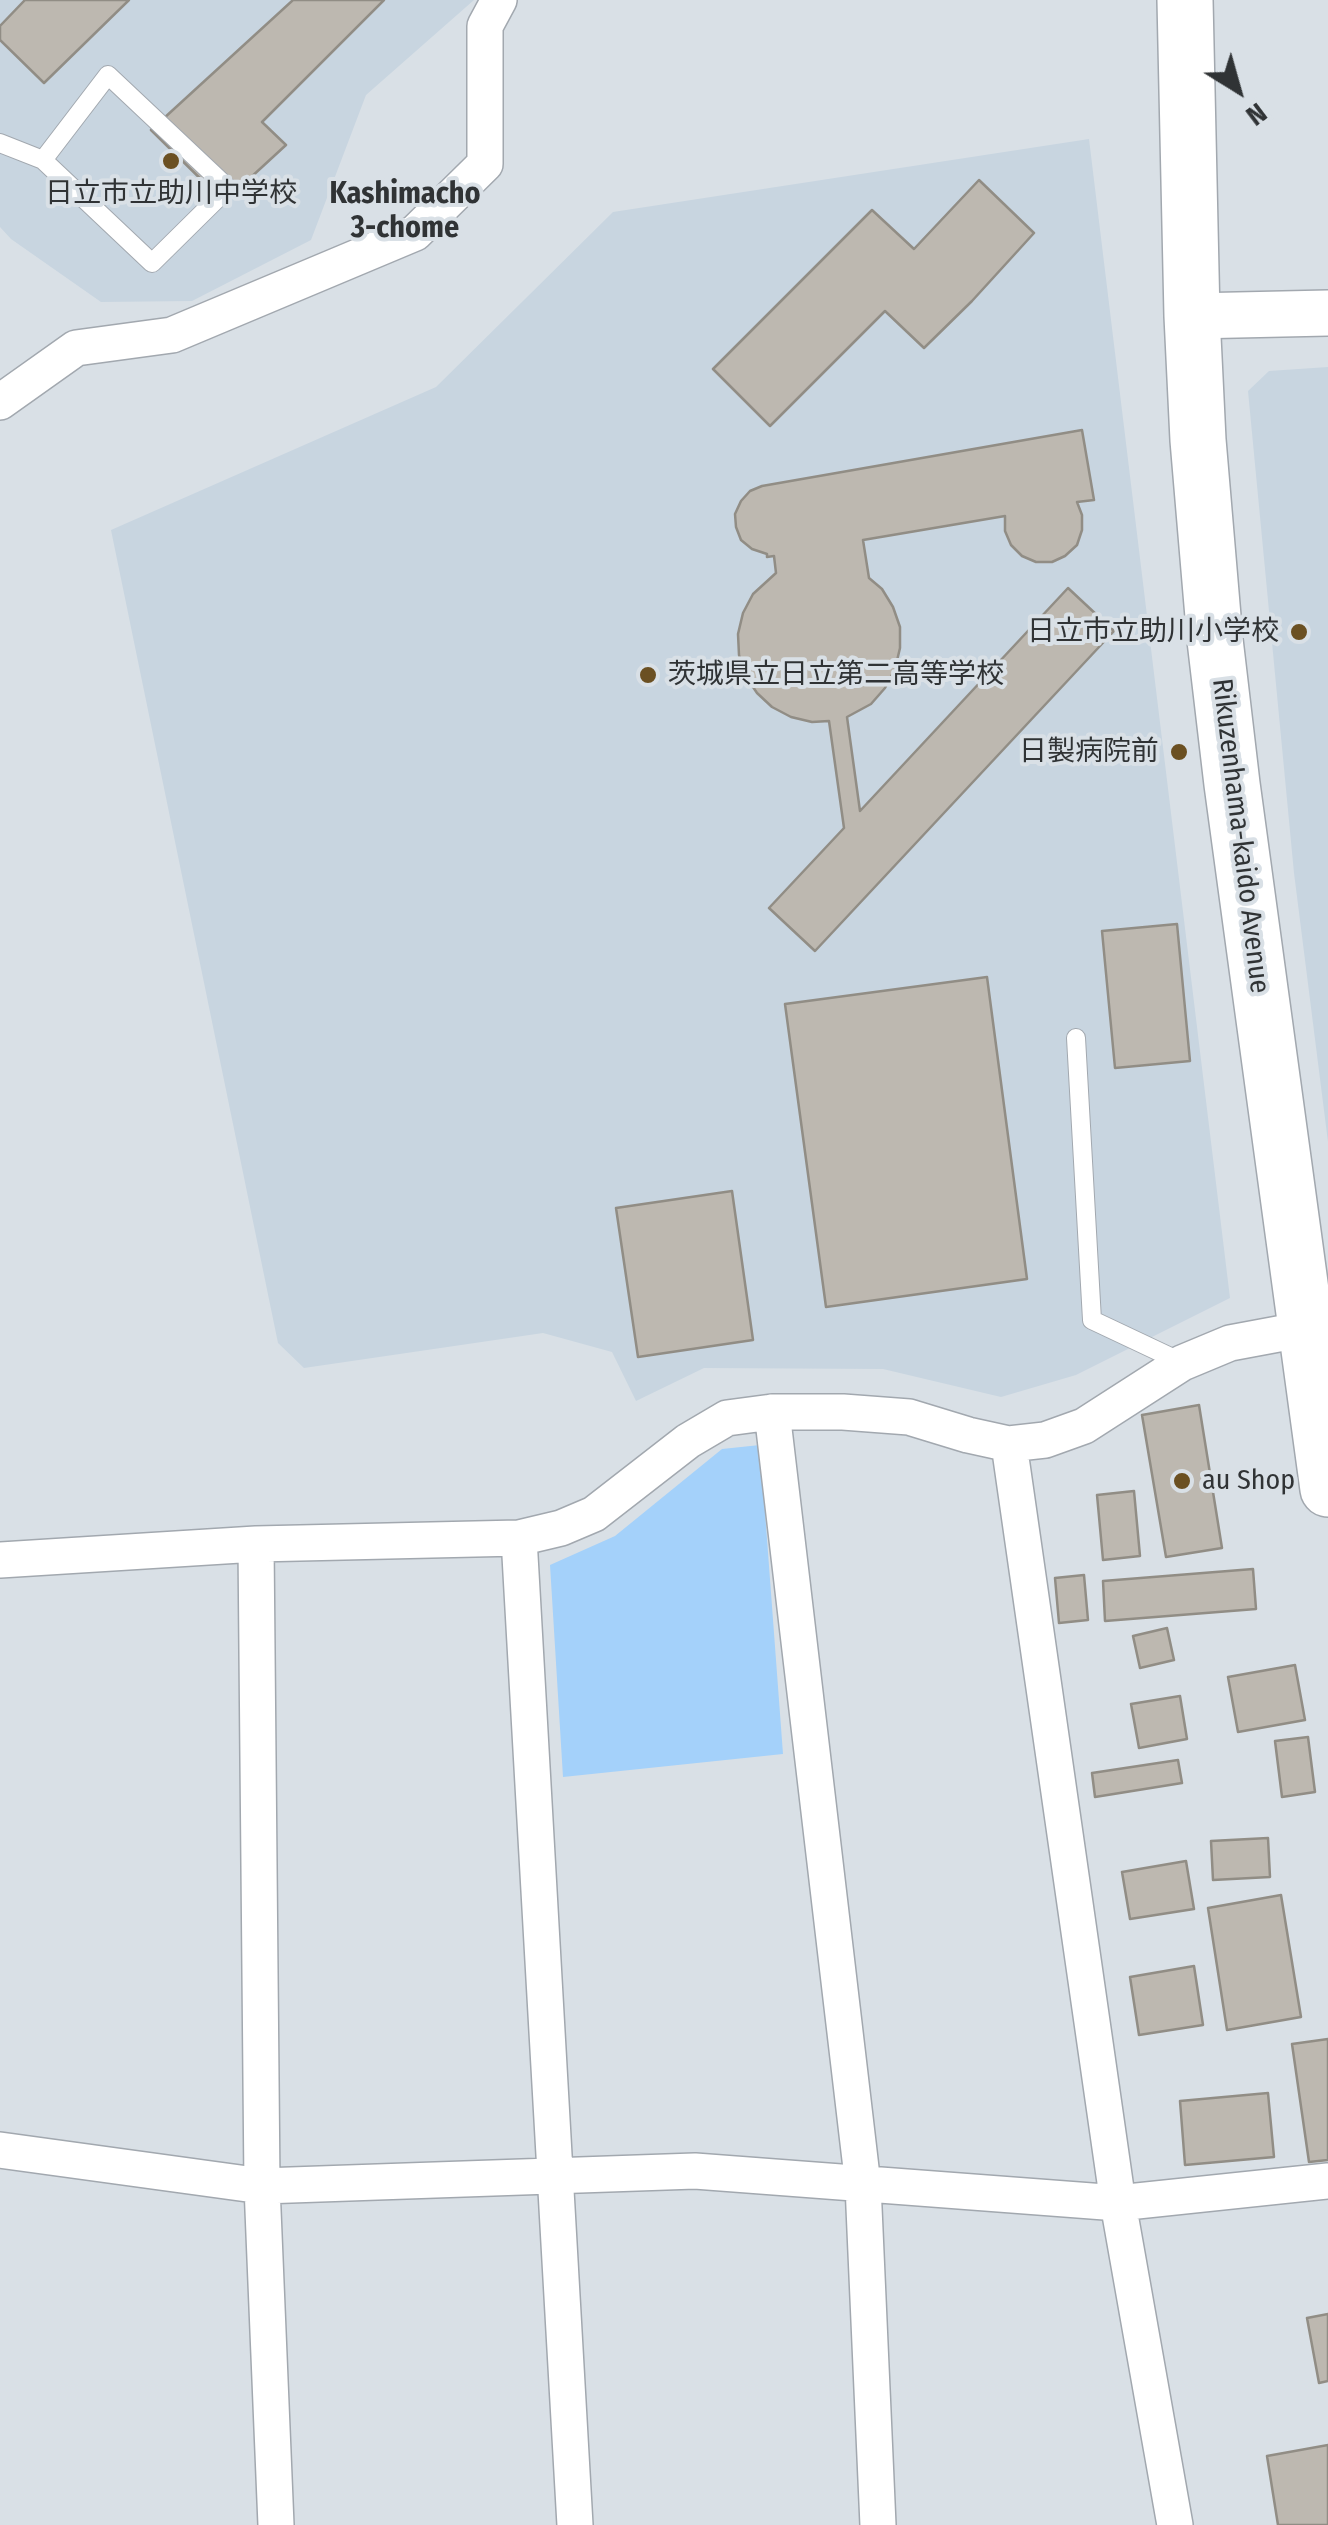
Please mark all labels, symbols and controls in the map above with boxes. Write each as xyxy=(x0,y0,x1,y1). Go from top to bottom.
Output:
north arrow xyxy=(1188,40,1288,140)
text: N xyxy=(1240,96,1273,133)
marker: 日立市立助川中学校 xyxy=(160,150,182,172)
place label: 日立市立助川中学校 xyxy=(45,177,297,211)
district label: Kashimacho 3-chome xyxy=(329,177,481,248)
place label: 日立市立助川小学校 xyxy=(1027,615,1279,649)
marker: 日立市立助川小学校 xyxy=(1288,621,1310,643)
place label: 茨城県立日立第二高等学校 xyxy=(668,658,1004,692)
marker: 茨城県立日立第二高等学校 xyxy=(637,664,659,686)
street label: Rikuzenhama-kaido Avenue xyxy=(1204,677,1276,995)
place label: 日製病院前 xyxy=(1019,735,1159,769)
marker: 日製病院前 xyxy=(1168,741,1190,763)
place label: au Shop xyxy=(1202,1464,1295,1498)
marker: au Shop xyxy=(1171,1470,1193,1492)

